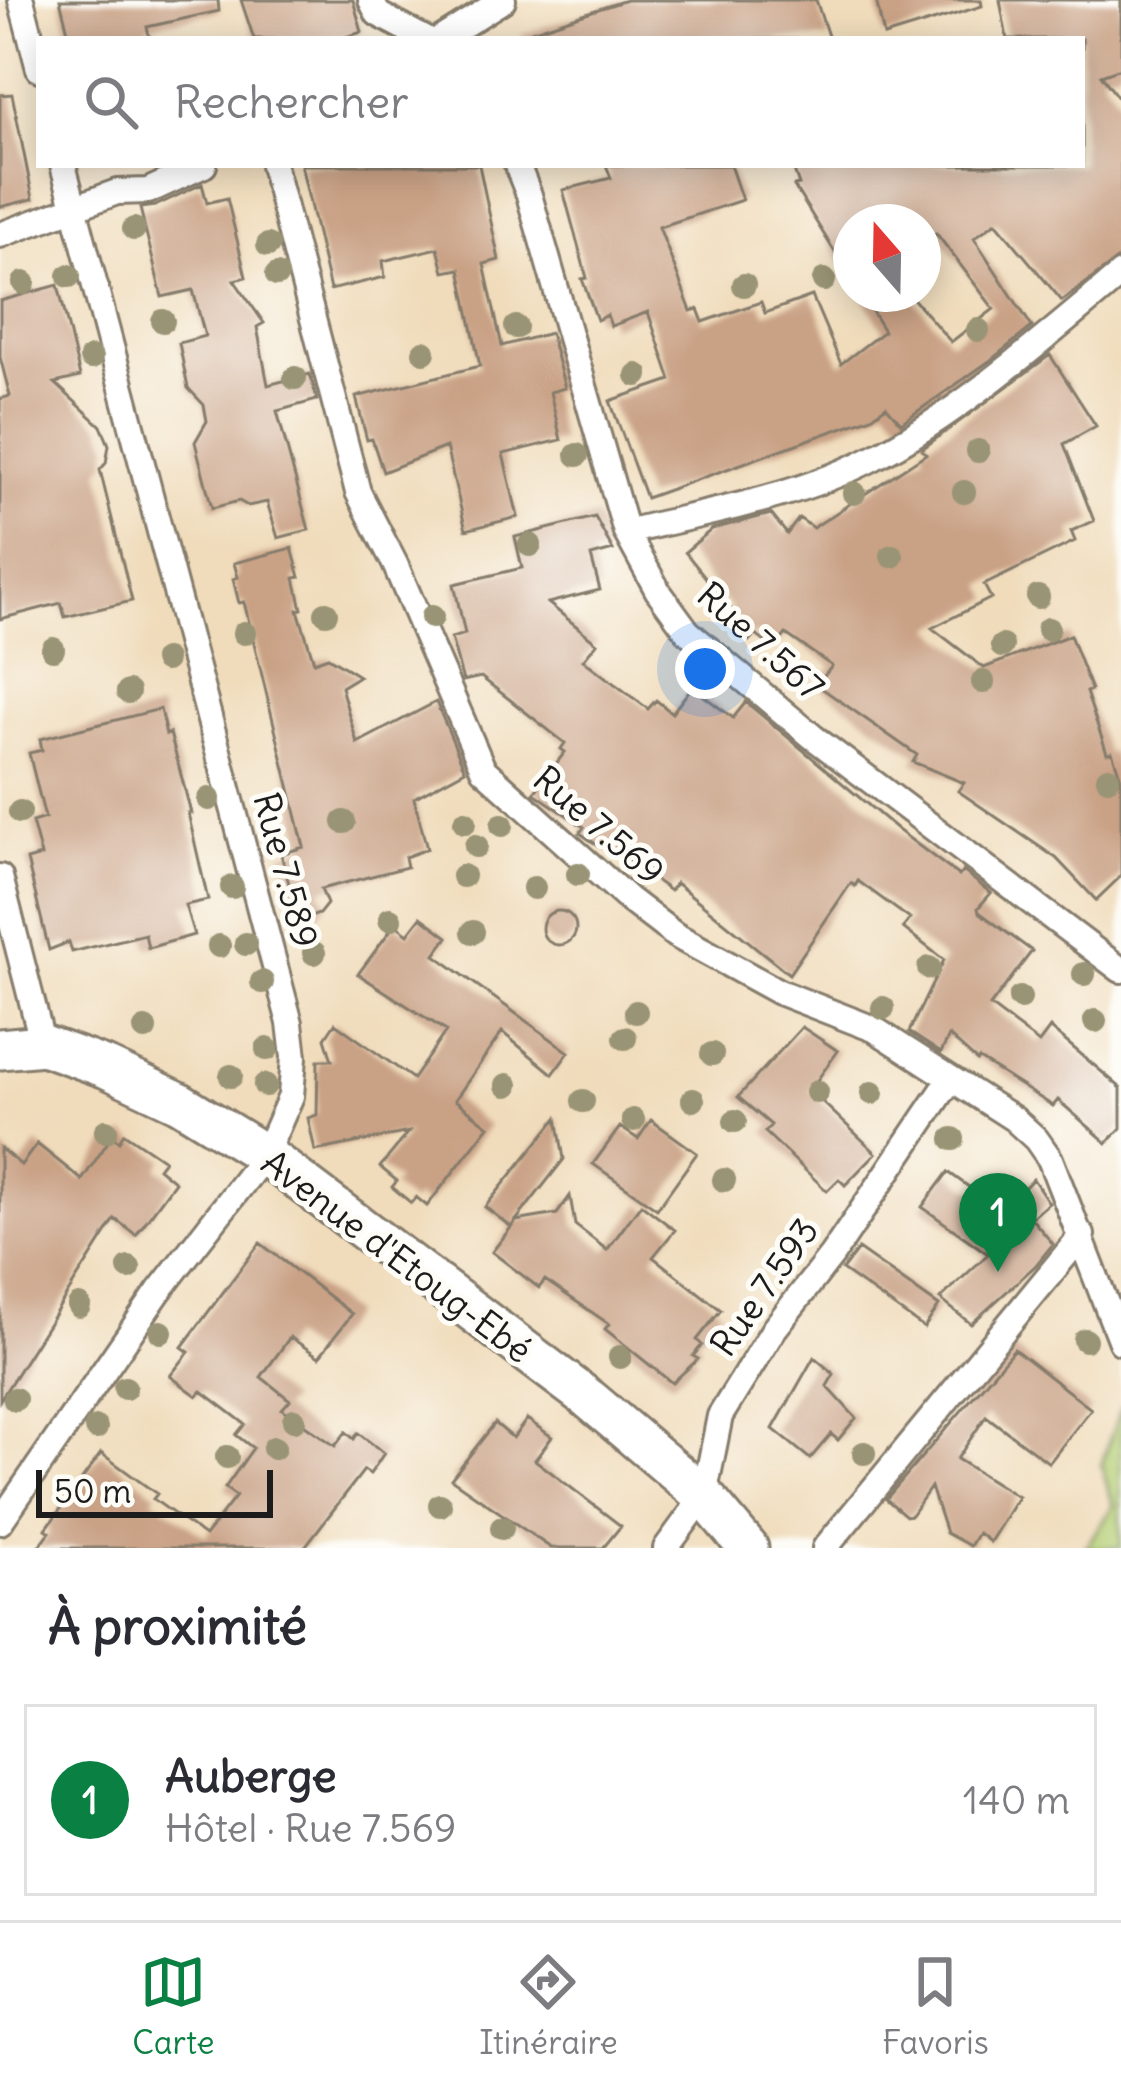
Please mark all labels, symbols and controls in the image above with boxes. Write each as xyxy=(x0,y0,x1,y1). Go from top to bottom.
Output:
search box xyxy=(36,36,1085,168)
icon: search xyxy=(78,69,144,135)
text: Rechercher xyxy=(174,74,409,130)
north arrow xyxy=(833,204,941,312)
street label: Rue 7.567 xyxy=(688,573,834,710)
your location xyxy=(675,639,735,699)
street label: Rue 7.569 xyxy=(524,756,673,894)
street label: Rue 7.589 xyxy=(243,788,328,953)
street label: Avenue d'Etoug-Ebé xyxy=(253,1140,541,1373)
pin: 1 xyxy=(959,1173,1037,1272)
street label: Rue 7.593 xyxy=(701,1209,828,1365)
scale bar xyxy=(36,1464,273,1517)
text: 50 m xyxy=(54,1470,131,1512)
text: À proximité xyxy=(48,1594,307,1658)
text: Auberge xyxy=(165,1748,337,1804)
text: 1 xyxy=(82,1776,98,1825)
text: 140 m xyxy=(963,1776,1070,1825)
text: Hôtel · Rue 7.569 xyxy=(165,1804,456,1853)
tab: Carte xyxy=(132,1949,215,2063)
tab: Itinéraire xyxy=(479,1949,618,2063)
tab: Favoris xyxy=(882,1949,989,2063)

